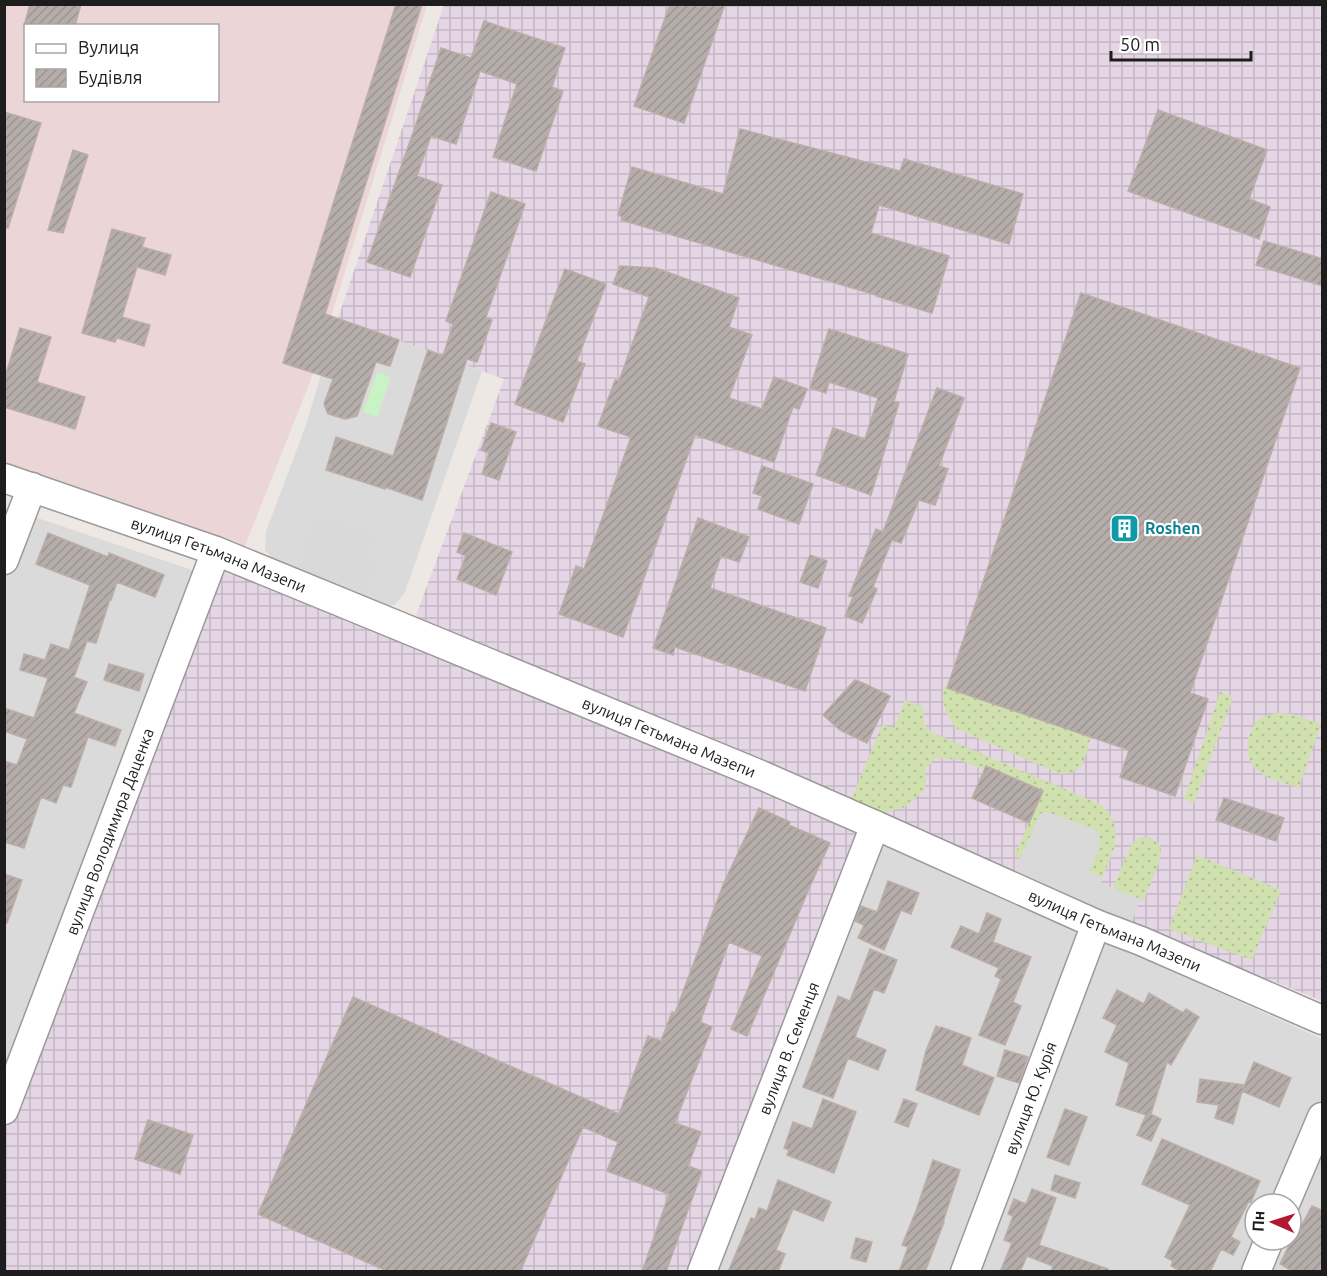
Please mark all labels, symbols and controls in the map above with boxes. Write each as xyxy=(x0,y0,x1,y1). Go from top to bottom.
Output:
legend xyxy=(24,24,219,102)
scale bar xyxy=(1111,24,1250,62)
text: 50 m xyxy=(1120,34,1160,54)
text: Вулиця xyxy=(78,37,139,57)
text: Будівля xyxy=(78,67,143,87)
building icon: Roshen xyxy=(1108,512,1140,544)
street label: вулиця Гетьмана Мазепи xyxy=(129,513,309,596)
place label: Roshen xyxy=(1145,519,1200,537)
street label: вулиця Гетьмана Мазепи xyxy=(580,693,758,781)
street label: вулиця Володимира Даценка xyxy=(62,725,157,937)
street label: вулиця Гетьмана Мазепи xyxy=(1026,886,1204,975)
street label: вулиця В. Семенця xyxy=(755,979,822,1117)
street label: вулиця Ю. Курія xyxy=(1001,1039,1060,1157)
north arrow xyxy=(1243,1192,1303,1252)
text: Пн xyxy=(1248,1210,1268,1232)

